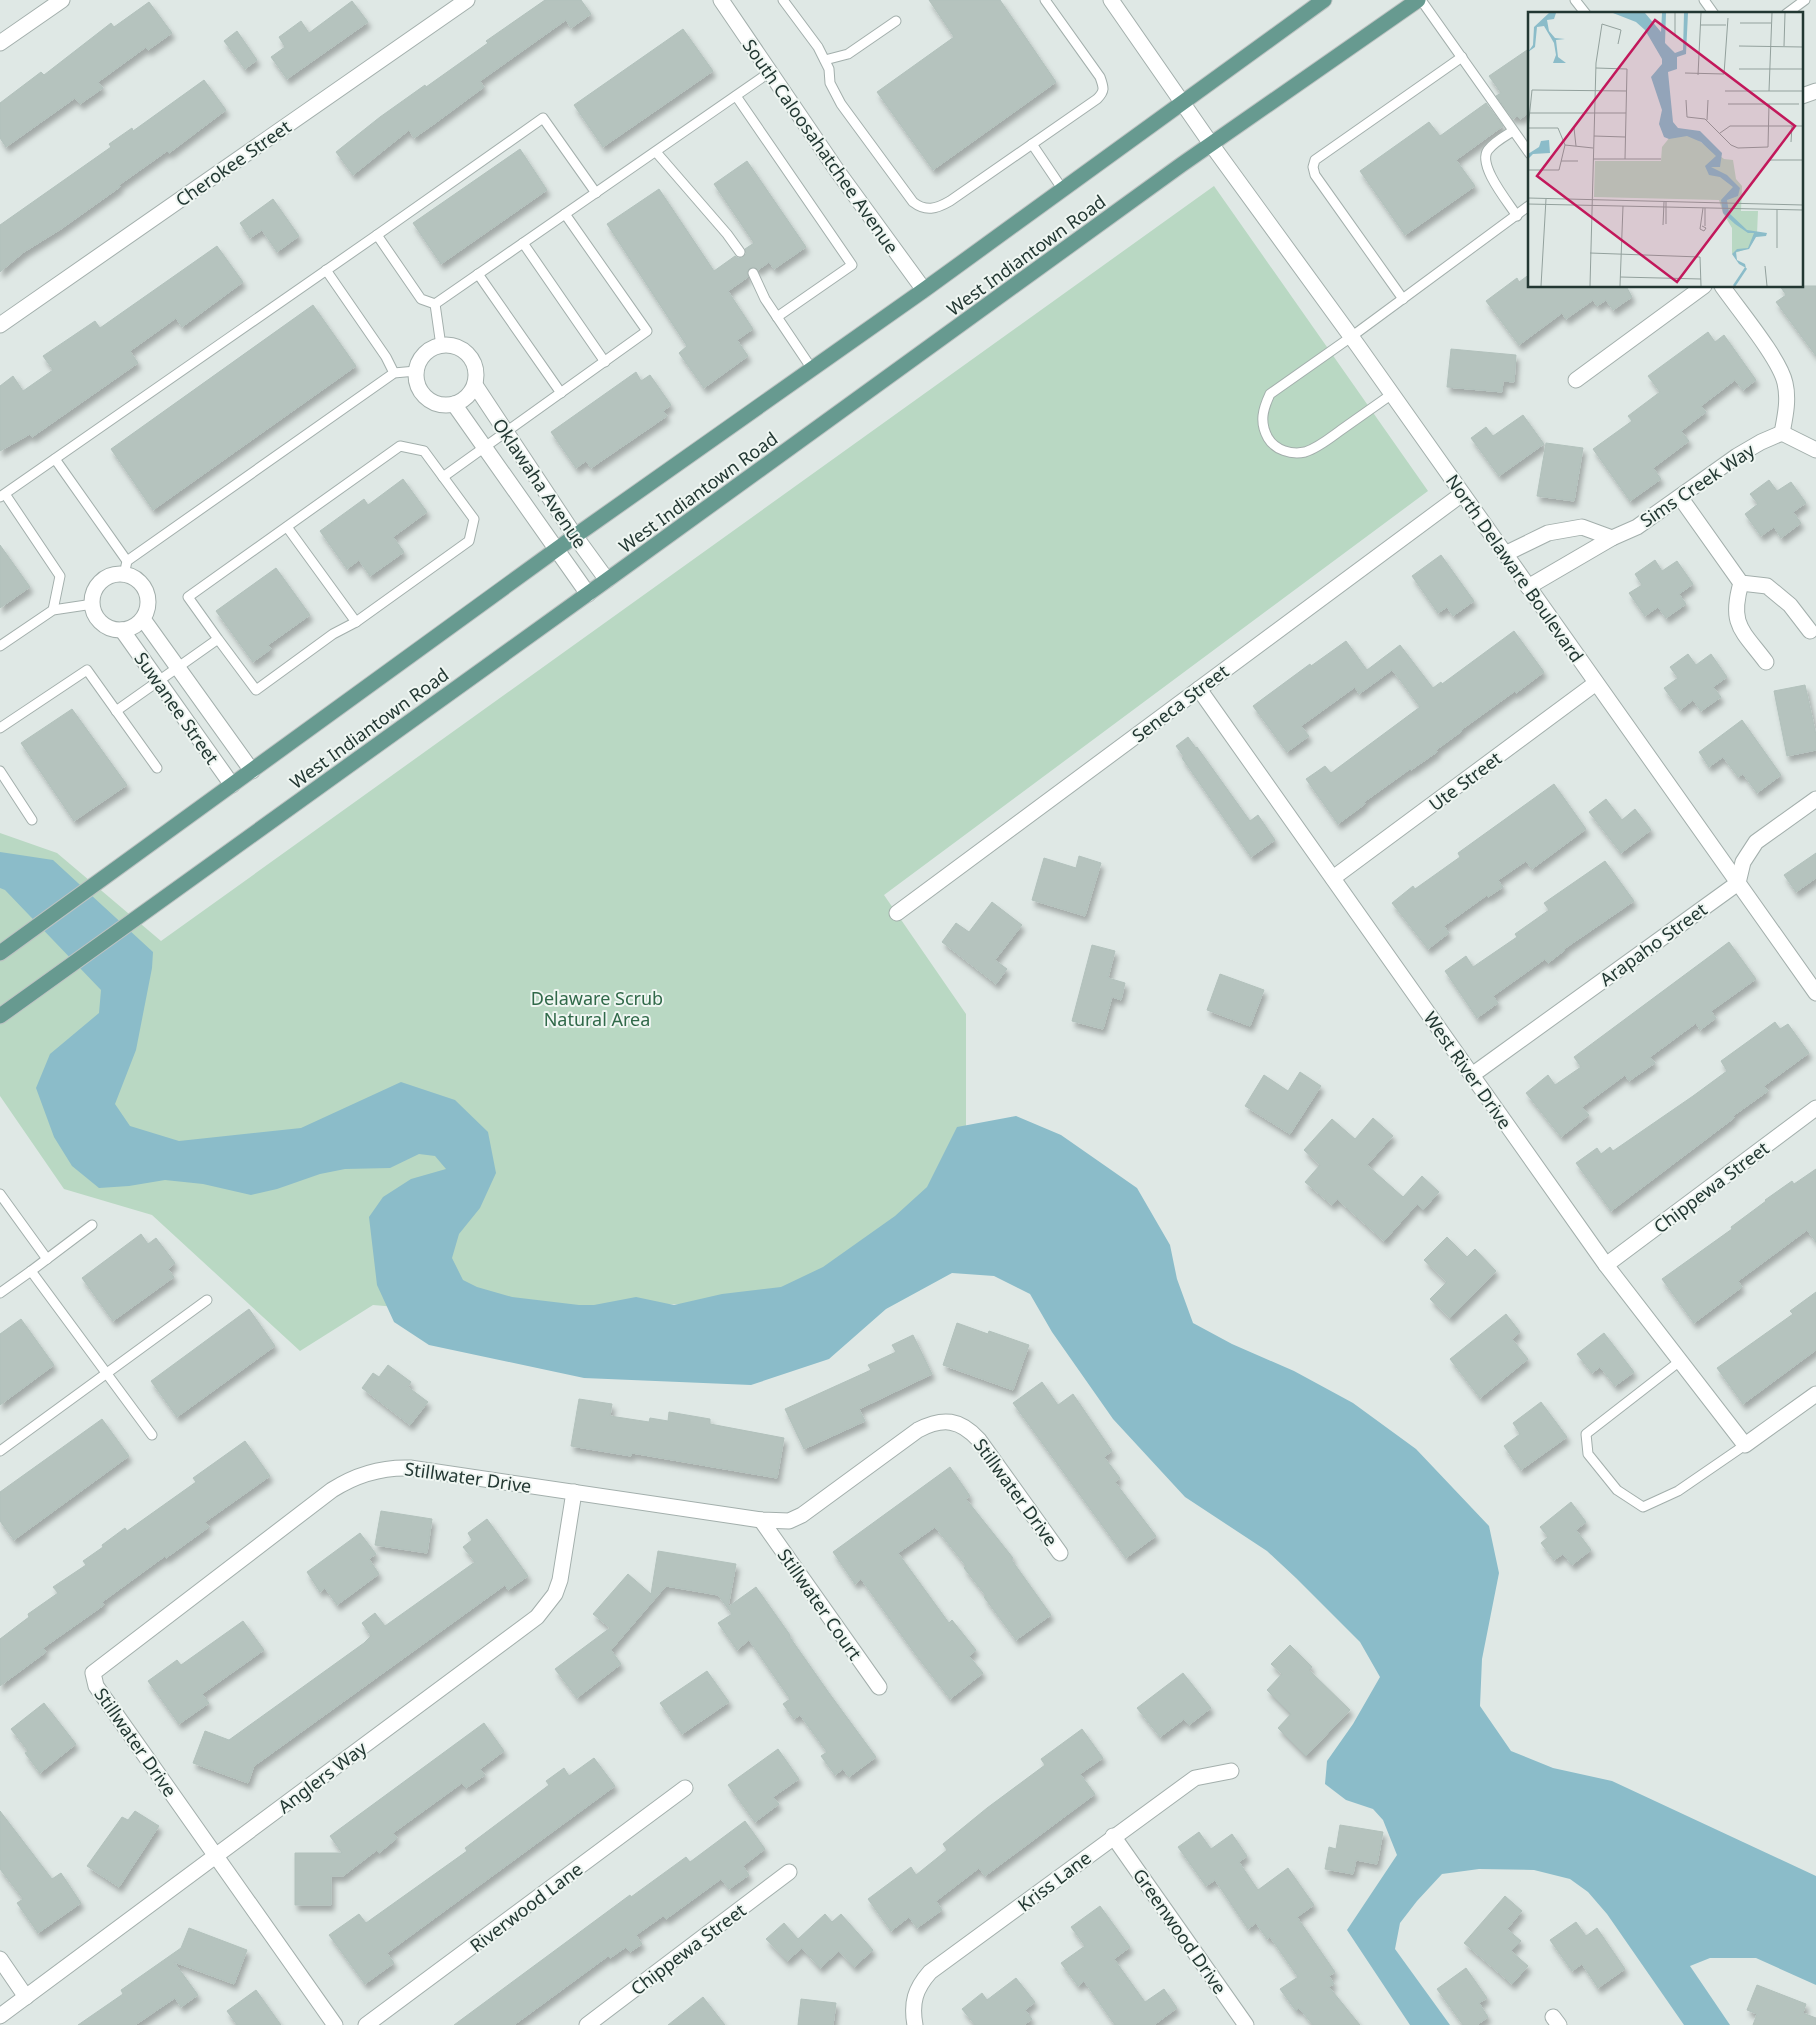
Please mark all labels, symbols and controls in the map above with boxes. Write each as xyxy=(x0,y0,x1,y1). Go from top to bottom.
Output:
inset map xyxy=(1528,12,1804,288)
street label: South Caloosahatchee Avenue xyxy=(738,34,904,258)
street label: Cherokee Street xyxy=(171,114,296,212)
street label: West Indiantown Road xyxy=(942,189,1110,321)
street label: Oklawaha Avenue xyxy=(488,413,592,553)
street label: West Indiantown Road xyxy=(614,426,782,558)
street label: Sims Creek Way xyxy=(1635,437,1760,532)
street label: North Delaware Boulevard xyxy=(1441,469,1589,667)
street label: Suwanee Street xyxy=(129,647,225,769)
street label: Seneca Street xyxy=(1127,659,1234,747)
street label: West Indiantown Road xyxy=(285,662,453,794)
street label: Ute Street xyxy=(1424,746,1506,816)
street label: Arapaho Street xyxy=(1595,897,1712,991)
park label: Delaware Scrub Natural Area xyxy=(531,986,663,1031)
street label: West River Drive xyxy=(1419,1007,1517,1133)
street label: Chippewa Street xyxy=(1649,1136,1774,1238)
street label: Stillwater Drive xyxy=(969,1433,1063,1551)
street label: Stillwater Drive xyxy=(403,1456,533,1498)
street label: Stillwater Court xyxy=(773,1544,868,1665)
street label: Stillwater Drive xyxy=(90,1683,182,1801)
street label: Anglers Way xyxy=(273,1735,372,1818)
street label: Kriss Lane xyxy=(1012,1846,1096,1916)
street label: Riverwood Lane xyxy=(465,1857,587,1957)
street label: Greenwood Drive xyxy=(1128,1864,1232,1998)
street label: Chippewa Street xyxy=(626,1898,751,2000)

